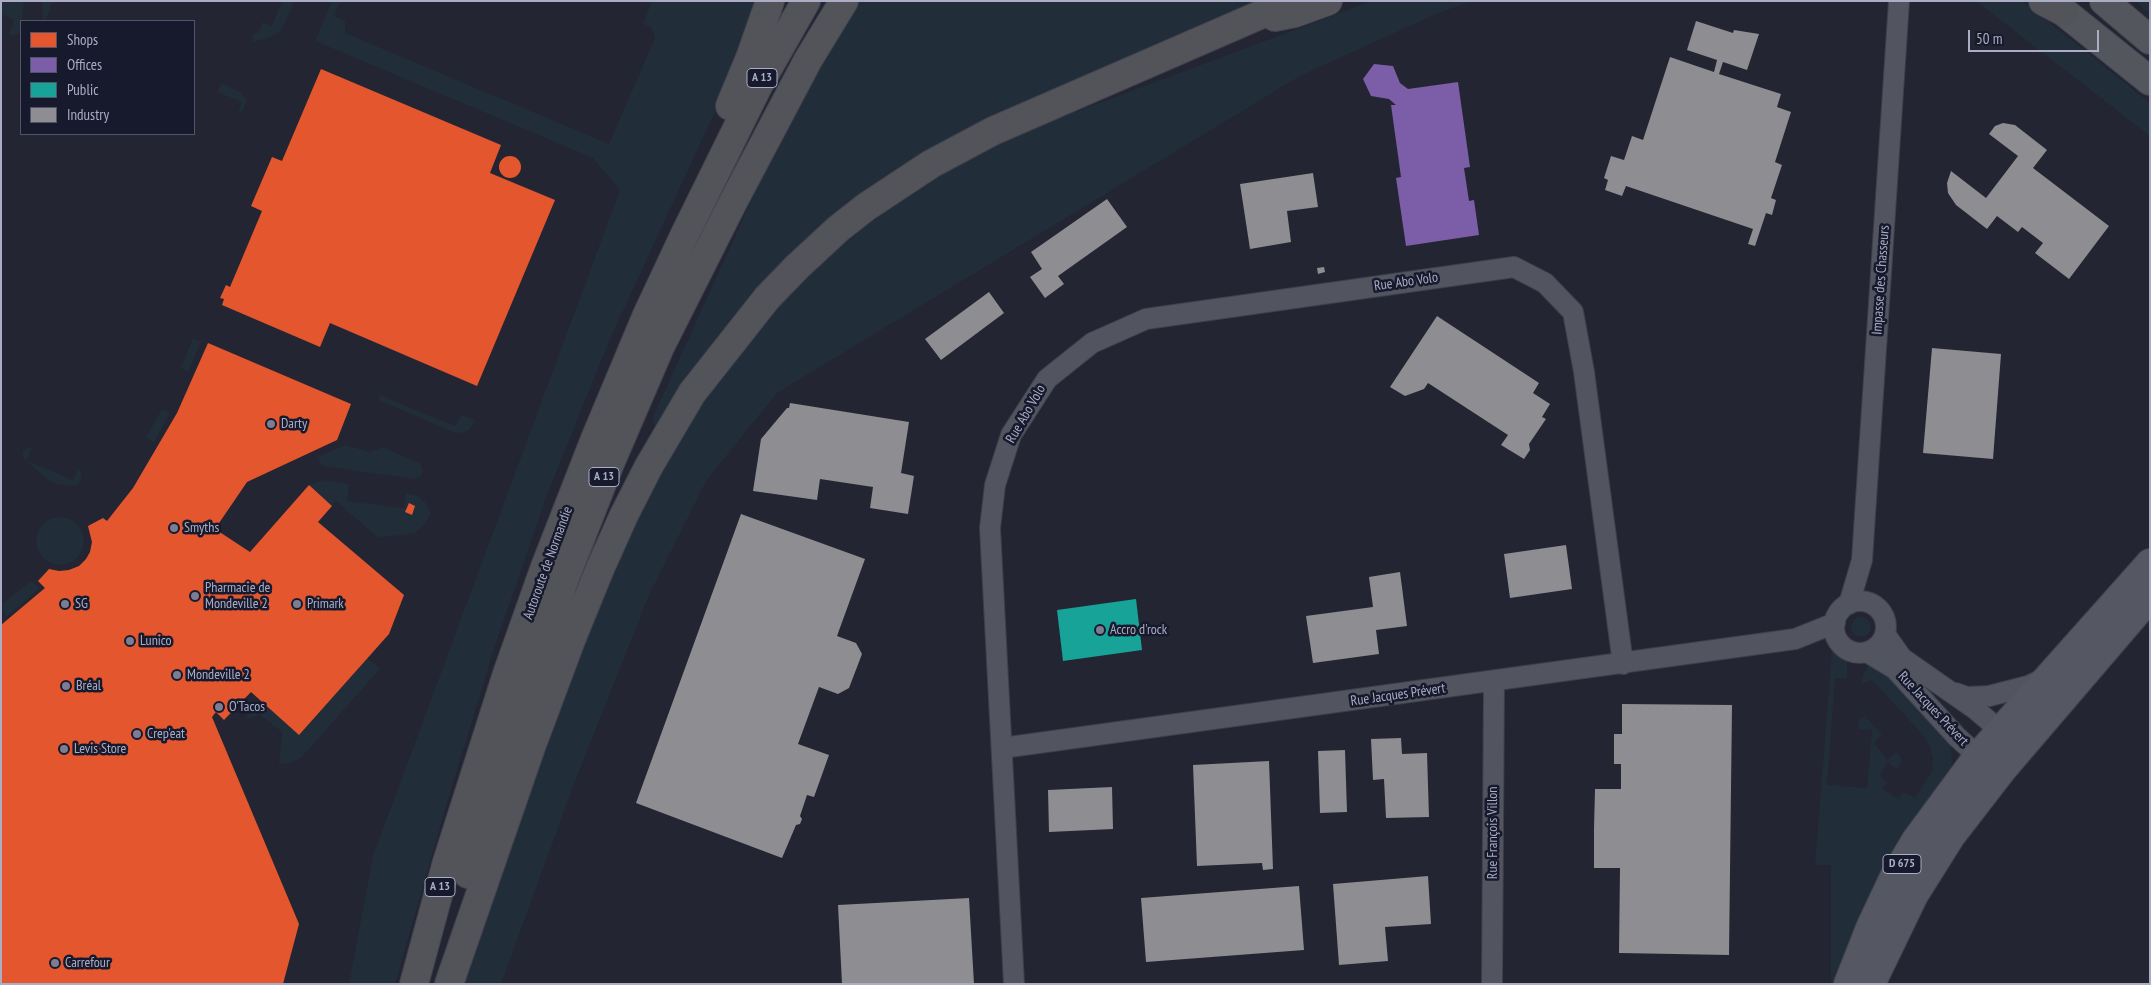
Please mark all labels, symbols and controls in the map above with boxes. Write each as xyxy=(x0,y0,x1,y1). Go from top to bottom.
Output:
legend xyxy=(20,20,195,135)
scale bar xyxy=(1971,20,2102,52)
text: 50 m xyxy=(1976,29,2002,48)
text: Shops xyxy=(67,30,98,49)
text: Offices xyxy=(67,55,102,74)
road number: A 13 xyxy=(747,68,777,88)
text: Public xyxy=(67,80,98,99)
text: Industry xyxy=(67,105,109,124)
street label: Impasse des Chasseurs xyxy=(1869,225,1893,335)
street label: Rue Abo Volo xyxy=(1373,269,1439,295)
street label: Rue Abo Volo xyxy=(1003,382,1049,446)
place label: Darty xyxy=(281,416,307,432)
marker: Darty xyxy=(265,418,277,430)
road number: A 13 xyxy=(589,468,619,487)
street label: Autoroute de Normandie xyxy=(520,504,576,622)
place label: Smyths xyxy=(184,520,219,536)
marker: Smyths xyxy=(168,522,180,534)
place label: Pharmacie de Mondeville 2 xyxy=(205,580,270,612)
marker: Pharmacie de Mondeville 2 xyxy=(189,590,201,602)
place label: SG xyxy=(75,596,88,612)
place label: Primark xyxy=(307,596,344,612)
marker: SG xyxy=(59,598,71,610)
marker: Primark xyxy=(291,598,303,610)
place label: Accro d'rock xyxy=(1110,622,1167,638)
marker: Accro d'rock xyxy=(1094,624,1106,636)
place label: Lunico xyxy=(140,633,172,649)
marker: Lunico xyxy=(124,635,136,647)
place label: Mondeville 2 xyxy=(187,667,250,683)
street label: Rue Jacques Prévert xyxy=(1894,668,1972,750)
marker: Mondeville 2 xyxy=(171,669,183,681)
place label: Bréal xyxy=(76,678,101,694)
marker: Bréal xyxy=(60,680,72,692)
street label: Rue Jacques Prévert xyxy=(1350,680,1446,710)
place label: O'Tacos xyxy=(229,699,265,715)
marker: O'Tacos xyxy=(213,701,225,713)
place label: Crep'eat xyxy=(147,726,185,742)
marker: Crep'eat xyxy=(131,728,143,740)
place label: Levis Store xyxy=(74,741,126,757)
marker: Levis Store xyxy=(58,743,70,755)
street label: Rue François Villon xyxy=(1485,787,1501,879)
road number: D 675 xyxy=(1883,854,1921,874)
road number: A 13 xyxy=(425,878,455,896)
place label: Carrefour xyxy=(65,955,110,971)
marker: Carrefour xyxy=(49,957,61,969)

